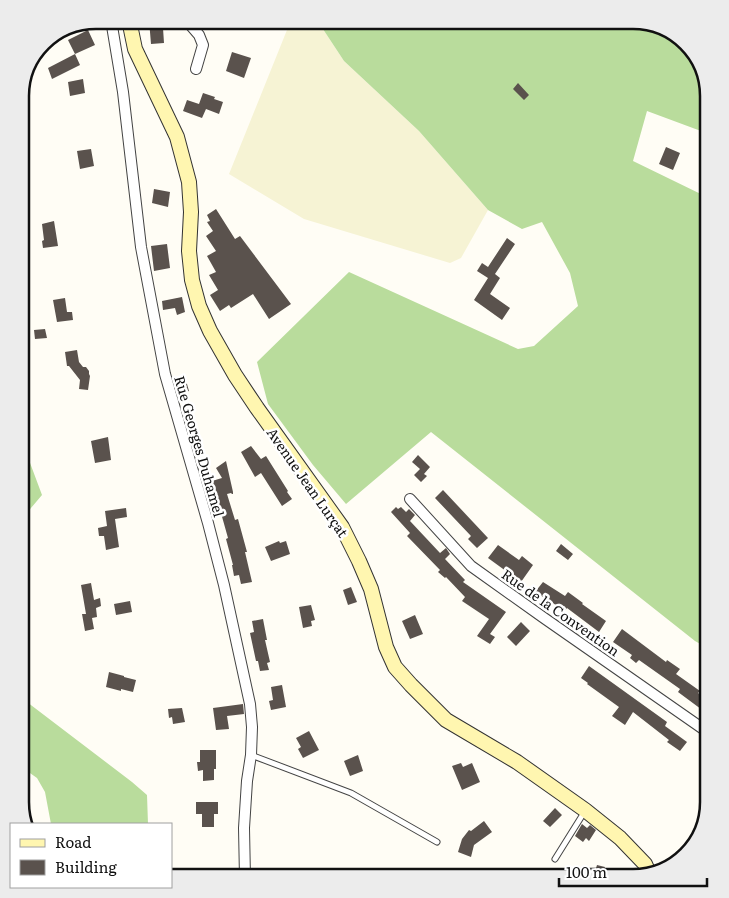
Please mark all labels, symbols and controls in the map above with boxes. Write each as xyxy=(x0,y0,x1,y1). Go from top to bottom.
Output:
street label: Rue Georges Duhamel xyxy=(170,373,230,519)
street label: Avenue Jean Lurçat xyxy=(263,423,354,541)
street label: Rue de la Convention xyxy=(498,564,624,660)
legend xyxy=(10,823,172,888)
text: Road xyxy=(55,830,91,853)
text: Building xyxy=(55,855,117,878)
scale bar xyxy=(559,856,706,888)
text: 100 m xyxy=(566,860,607,883)

